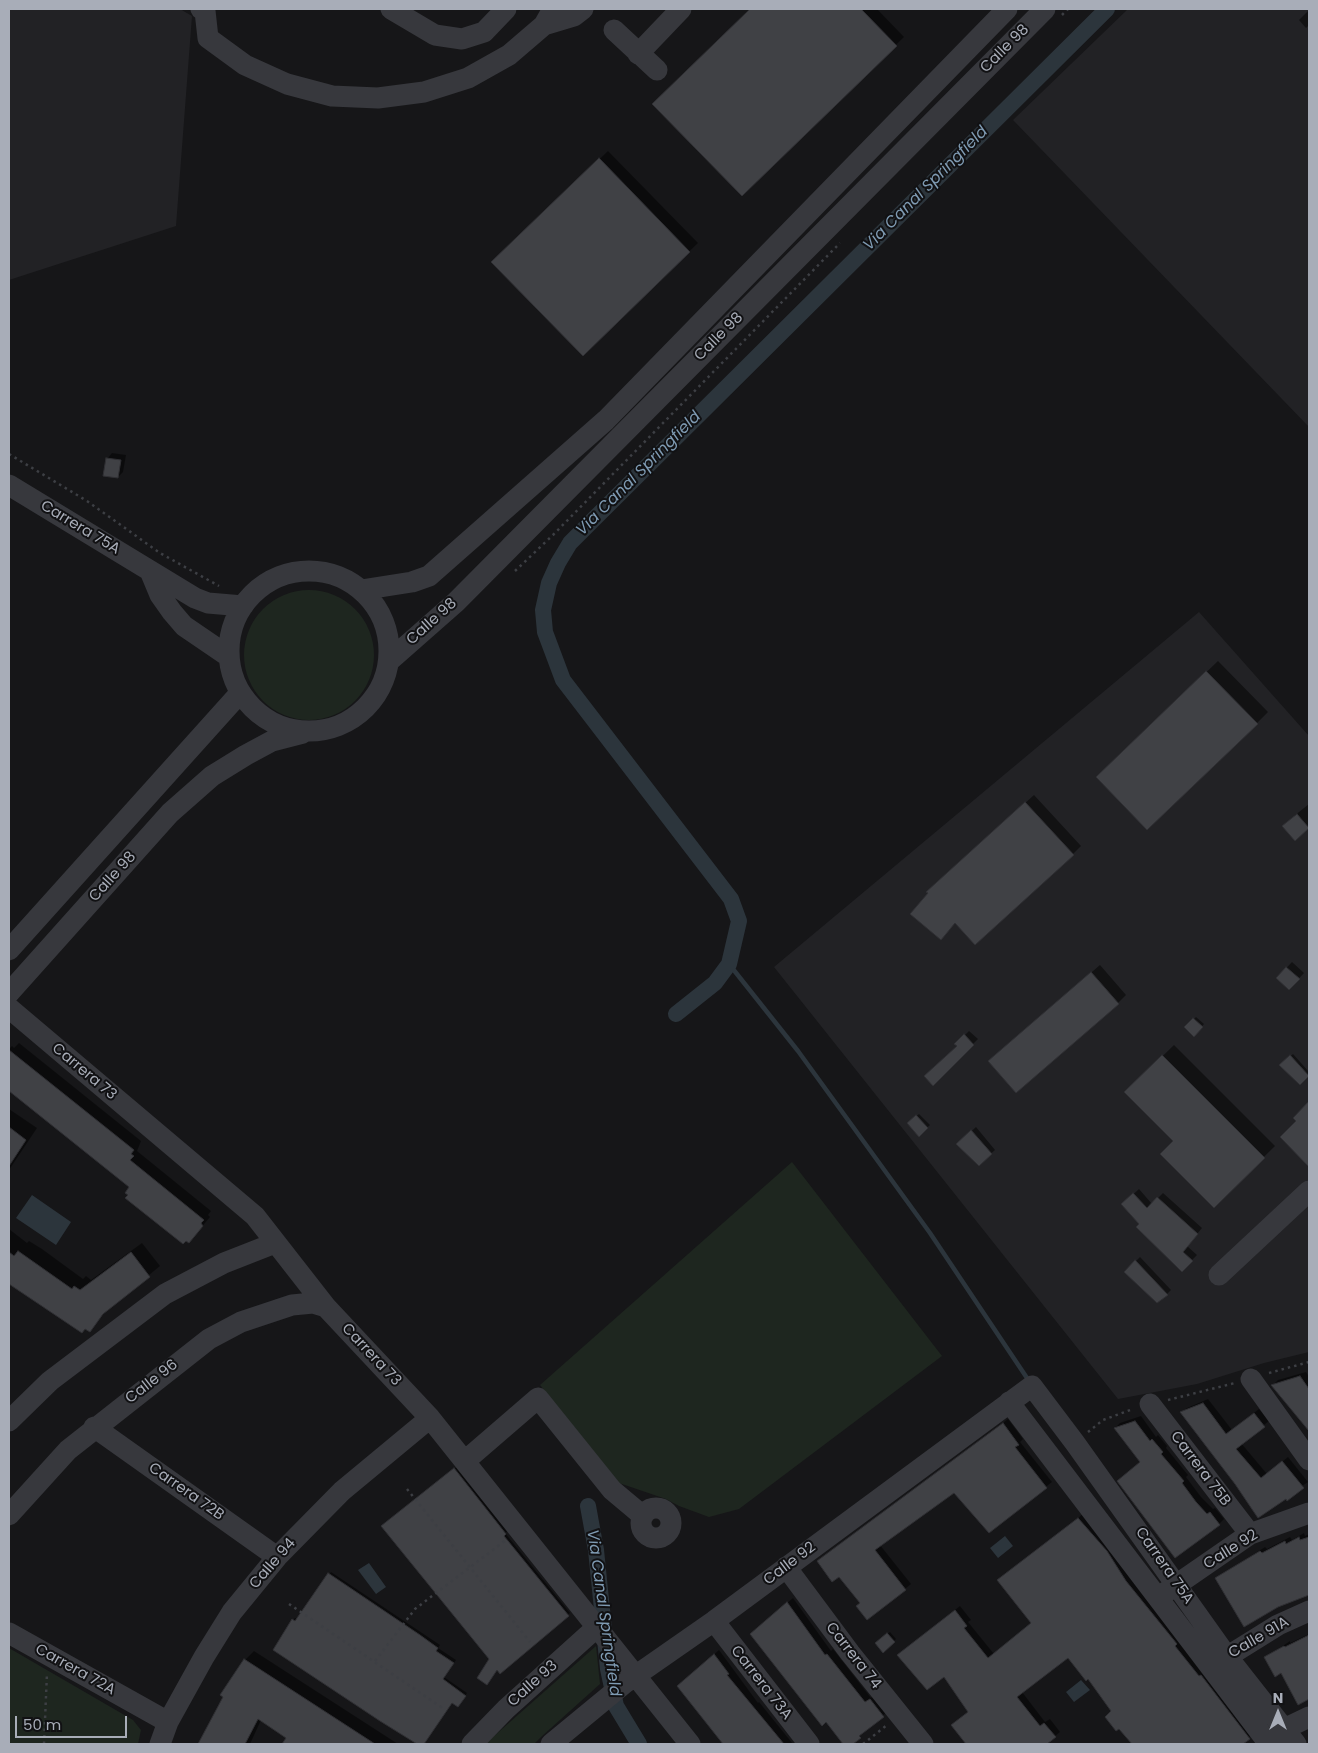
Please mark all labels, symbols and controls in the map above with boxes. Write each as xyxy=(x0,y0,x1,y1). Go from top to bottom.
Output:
street label: Calle 98 xyxy=(977,21,1033,77)
water label: Via Canal Springfield xyxy=(860,123,992,255)
street label: Calle 98 xyxy=(691,309,747,365)
water label: Via Canal Springfield xyxy=(573,408,705,540)
street label: Carrera 75A xyxy=(37,497,123,559)
street label: Calle 98 xyxy=(403,595,461,649)
street label: Calle 98 xyxy=(86,848,140,906)
street label: Carrera 73 xyxy=(48,1040,120,1104)
street label: Carrera 73 xyxy=(337,1320,405,1390)
street label: Calle 96 xyxy=(122,1356,182,1408)
street label: Carrera 75B xyxy=(1166,1428,1234,1510)
street label: Carrera 72B xyxy=(145,1459,227,1525)
street label: Carrera 75A xyxy=(1131,1524,1197,1608)
street label: Calle 92 xyxy=(1201,1526,1261,1574)
water label: Via Canal Springfield xyxy=(582,1528,624,1698)
street label: Calle 94 xyxy=(246,1535,300,1593)
street label: Calle 92 xyxy=(760,1539,820,1589)
street label: Calle 91A xyxy=(1226,1614,1292,1662)
street label: Carrera 74 xyxy=(821,1619,885,1693)
street label: Carrera 72A xyxy=(32,1641,118,1699)
street label: Carrera 73A xyxy=(726,1642,796,1724)
street label: Calle 93 xyxy=(504,1657,562,1711)
north arrow xyxy=(1253,1688,1303,1738)
text: N xyxy=(1273,1688,1283,1708)
scale bar xyxy=(18,1706,130,1738)
text: 50 m xyxy=(23,1714,61,1735)

